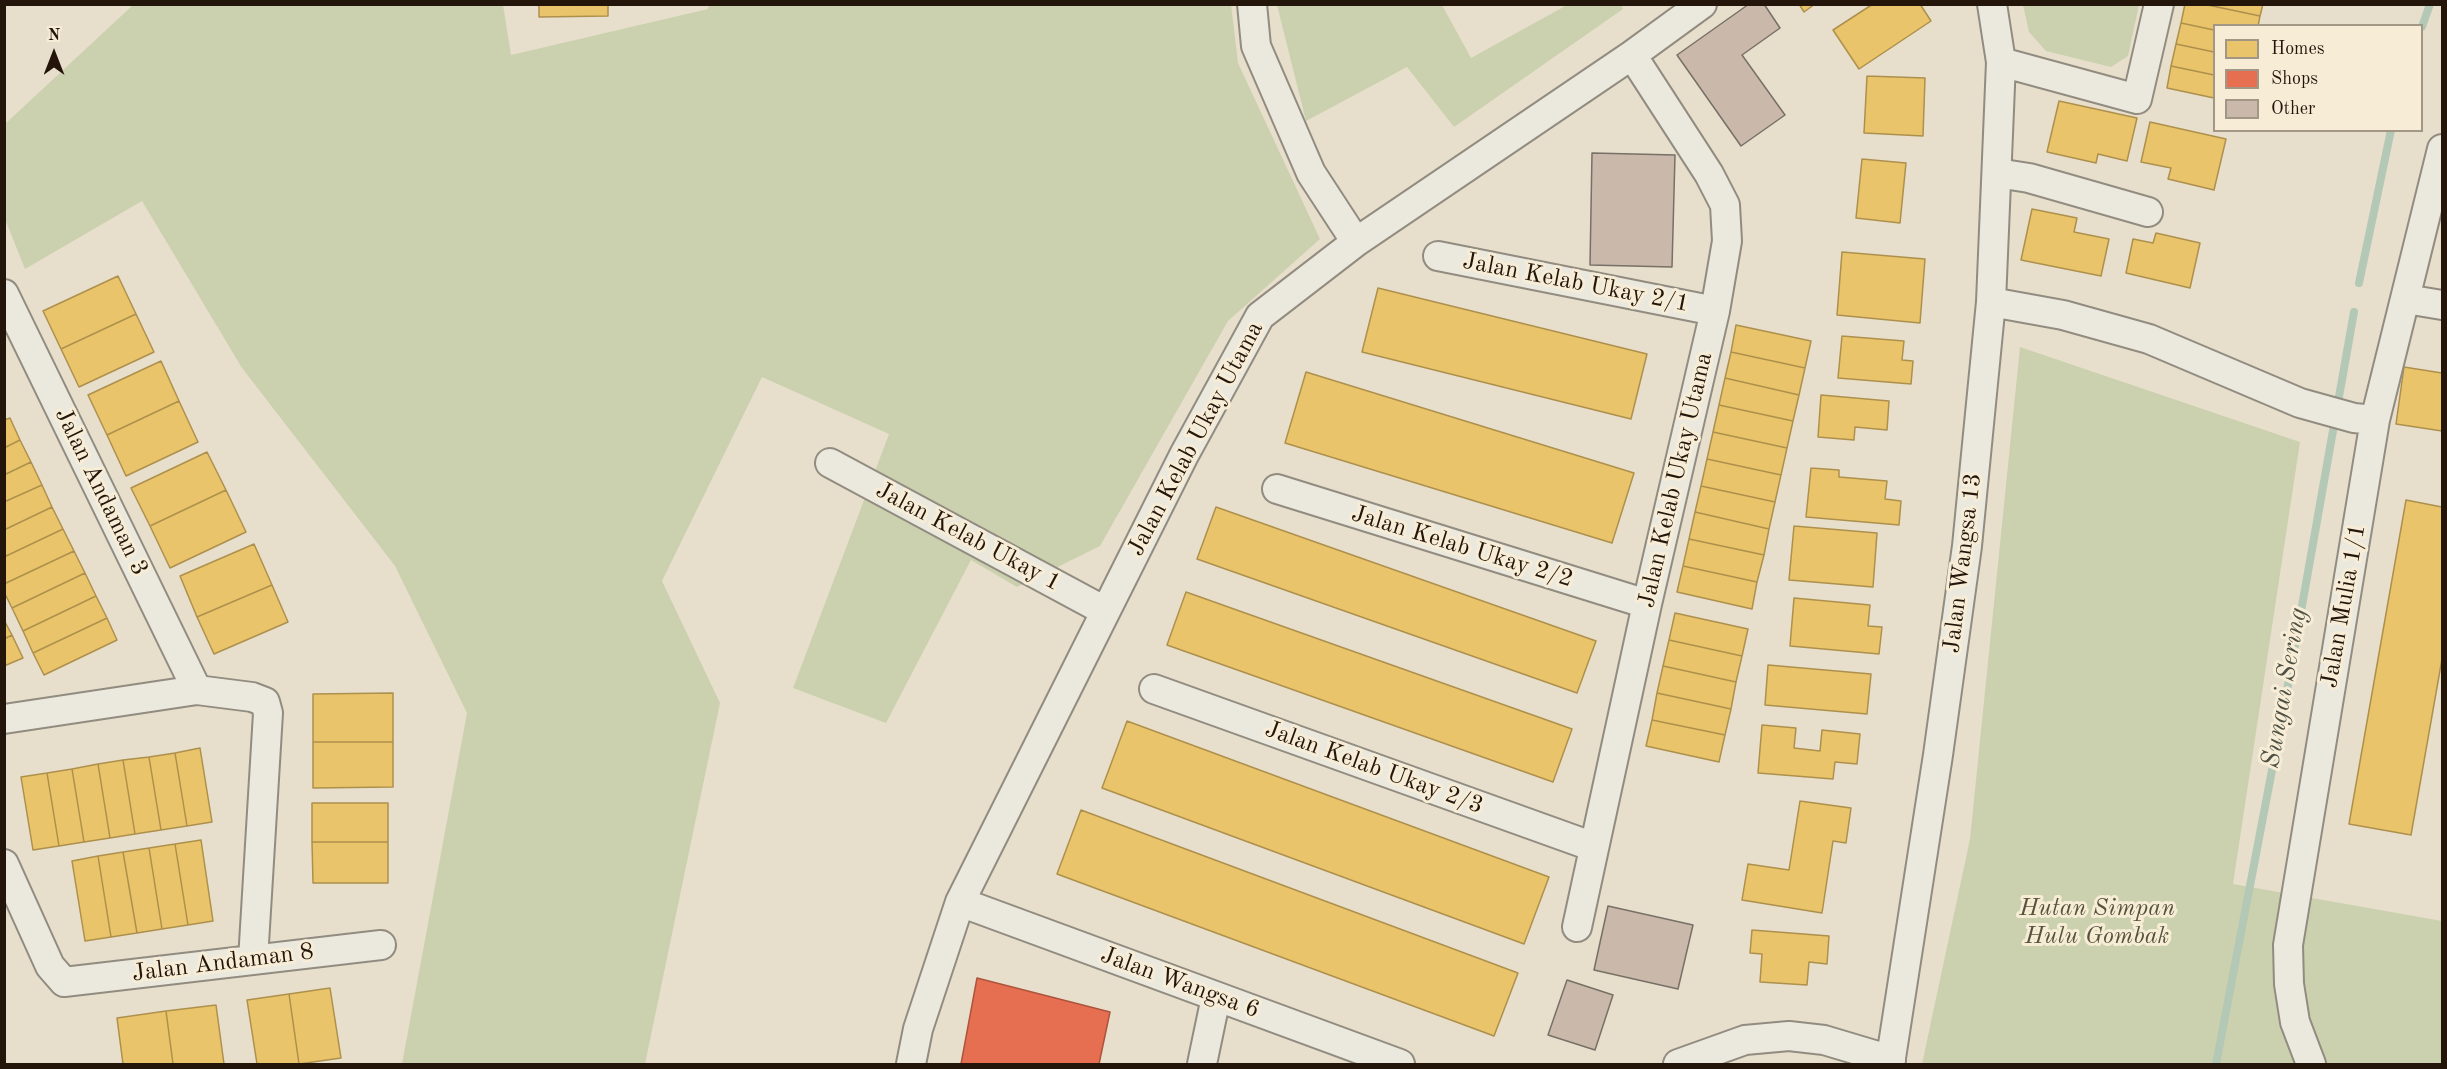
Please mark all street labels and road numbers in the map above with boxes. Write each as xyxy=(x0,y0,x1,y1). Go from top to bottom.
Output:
street label: Jalan Kelab Ukay 2/1 xyxy=(1460,247,1692,319)
street label: Jalan Kelab Ukay Utama xyxy=(1122,317,1270,561)
street label: Jalan Kelab Ukay Utama xyxy=(1633,349,1719,611)
street label: Jalan Andaman 3 xyxy=(48,403,154,581)
street label: Jalan Wangsa 13 xyxy=(1938,471,1988,655)
street label: Jalan Kelab Ukay 1 xyxy=(871,476,1065,598)
street label: Jalan Kelab Ukay 2/2 xyxy=(1348,500,1576,594)
street label: Jalan Mulia 1/1 xyxy=(2315,522,2373,690)
street label: Jalan Kelab Ukay 2/3 xyxy=(1261,715,1487,821)
street label: Jalan Andaman 8 xyxy=(130,938,316,988)
street label: Jalan Wangsa 6 xyxy=(1097,941,1263,1025)

